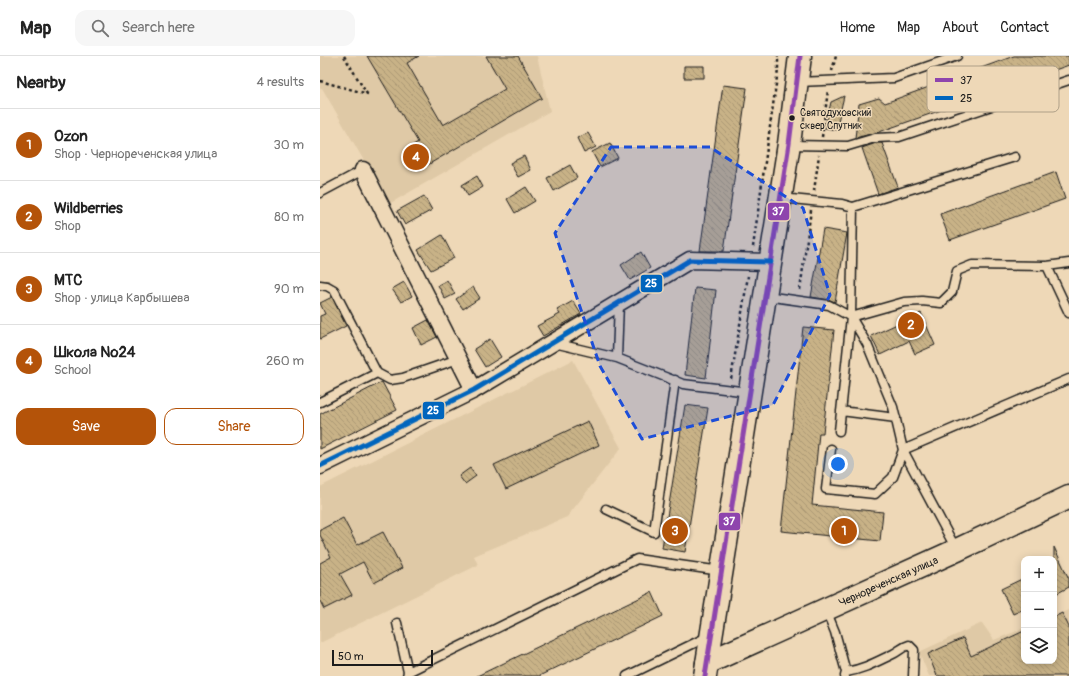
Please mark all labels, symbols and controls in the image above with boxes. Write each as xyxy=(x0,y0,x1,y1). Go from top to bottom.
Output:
search box xyxy=(75,10,355,46)
text: Map xyxy=(20,16,51,40)
icon: search xyxy=(89,17,111,39)
text: Search here xyxy=(121,18,195,37)
text: Home xyxy=(840,19,875,36)
text: Map xyxy=(897,19,920,36)
text: About xyxy=(942,19,978,36)
text: Contact xyxy=(1000,19,1049,36)
legend xyxy=(927,66,1059,112)
text: Nearby xyxy=(16,72,65,93)
text: 4 results xyxy=(257,74,304,90)
text: 37 xyxy=(960,74,972,87)
text: 25 xyxy=(960,92,972,105)
place label: Святодуховский сквер Спутник xyxy=(800,107,871,132)
marker: Святодуховский сквер Спутник xyxy=(787,113,797,123)
text: Ozon xyxy=(54,127,88,146)
text: 1 xyxy=(26,137,32,153)
text: 30 m xyxy=(274,137,304,153)
pin: 4 xyxy=(403,142,429,172)
text: Shop · Чернореченская улица xyxy=(54,146,217,162)
text: Wildberries xyxy=(54,199,123,218)
line badge: 37 xyxy=(767,202,790,221)
text: 37 xyxy=(772,205,784,218)
text: 2 xyxy=(25,209,33,225)
text: 80 m xyxy=(274,209,304,225)
text: Shop xyxy=(54,218,81,234)
text: МТС xyxy=(54,271,82,290)
line badge: 25 xyxy=(640,274,663,293)
text: 25 xyxy=(645,277,657,290)
text: 3 xyxy=(25,281,33,297)
text: 90 m xyxy=(274,281,304,297)
text: Shop · улица Карбышева xyxy=(54,290,190,306)
pin: 2 xyxy=(898,310,924,340)
text: Школа №24 xyxy=(54,343,135,362)
text: 4 xyxy=(25,353,33,369)
text: 260 m xyxy=(266,353,304,369)
text: School xyxy=(54,362,91,378)
line badge: 25 xyxy=(422,401,445,420)
text: 25 xyxy=(427,404,439,417)
button: Save xyxy=(16,408,156,445)
button: Share xyxy=(164,408,304,445)
your location xyxy=(828,454,848,474)
line badge: 37 xyxy=(718,512,741,531)
text: 37 xyxy=(723,515,735,528)
pin: 3 xyxy=(662,516,688,546)
pin: 1 xyxy=(831,516,857,546)
street label: Чернореченская улица xyxy=(837,553,940,609)
map controls xyxy=(1021,556,1057,664)
button: + xyxy=(1021,556,1057,592)
button: − xyxy=(1021,592,1057,628)
button: layers xyxy=(1021,628,1057,664)
scale bar xyxy=(332,648,433,667)
text: 50 m xyxy=(338,650,364,663)

